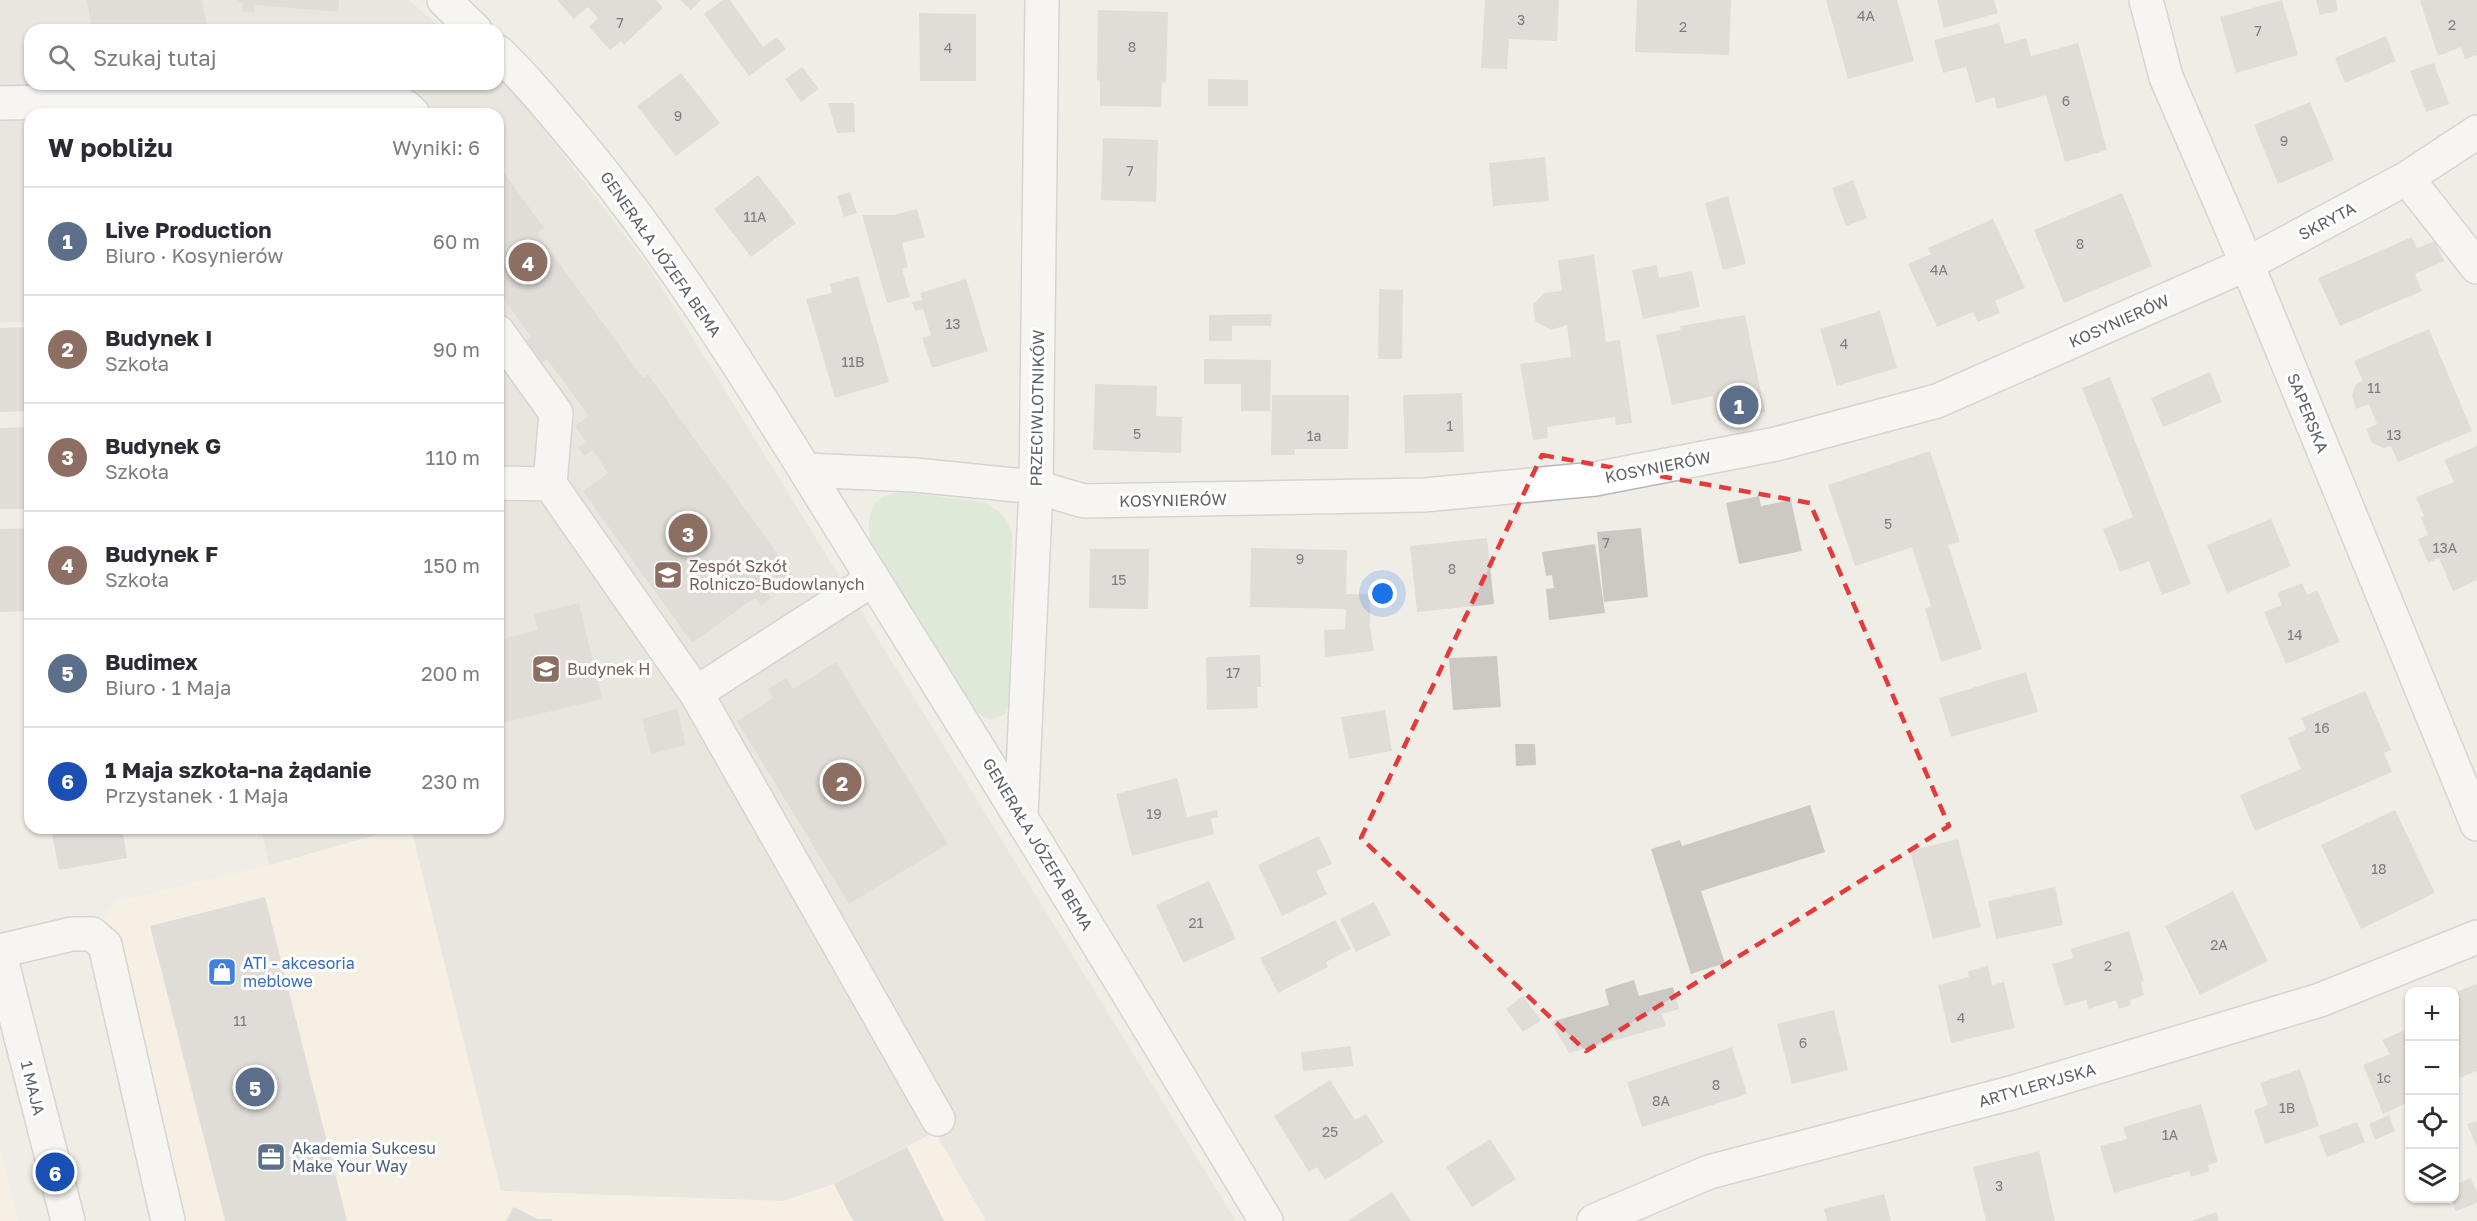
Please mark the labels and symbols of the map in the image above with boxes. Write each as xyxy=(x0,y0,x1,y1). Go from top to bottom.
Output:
house number: 4A xyxy=(1857,7,1876,24)
house number: 3 xyxy=(1517,11,1525,28)
house number: 7 xyxy=(616,14,624,31)
house number: 2 xyxy=(2448,16,2456,33)
house number: 2 xyxy=(1679,18,1687,35)
house number: 7 xyxy=(2254,22,2262,39)
house number: 8 xyxy=(1128,38,1136,55)
house number: 4 xyxy=(944,39,952,56)
house number: 6 xyxy=(2062,92,2070,109)
house number: 9 xyxy=(674,107,682,124)
house number: 9 xyxy=(2280,132,2288,149)
house number: 7 xyxy=(1126,162,1134,179)
street label: GENERAŁA JÓZEFA BEMA xyxy=(596,167,726,341)
street label: SKRYTA xyxy=(2295,198,2359,244)
house number: 11A xyxy=(744,208,767,225)
house number: 8 xyxy=(2076,235,2084,252)
pin: 4 xyxy=(508,240,548,284)
house number: 4A xyxy=(1930,261,1949,278)
street label: KOSYNIERÓW xyxy=(2066,290,2172,352)
house number: 13 xyxy=(946,315,960,332)
street label: PRZECIWLOTNIKÓW xyxy=(1026,329,1048,487)
house number: 4 xyxy=(1840,335,1848,352)
house number: 11B xyxy=(842,353,864,370)
street label: SAPERSKA xyxy=(2283,370,2333,456)
house number: 11 xyxy=(2367,379,2381,396)
pin: 1 xyxy=(1720,382,1758,428)
house number: 1 xyxy=(1447,417,1454,434)
house number: 5 xyxy=(1133,425,1141,442)
house number: 13 xyxy=(2387,426,2401,443)
house number: 1a xyxy=(1307,427,1321,444)
street label: KOSYNIERÓW xyxy=(1603,447,1713,487)
street label: KOSYNIERÓW xyxy=(1119,489,1227,511)
pin: 3 xyxy=(668,510,708,556)
house number: 5 xyxy=(1884,515,1892,532)
house number: 7 xyxy=(1602,534,1610,551)
house number: 13A xyxy=(2433,539,2458,556)
house number: 9 xyxy=(1296,550,1304,567)
place label: Zespół Szkół Rolniczo-Budowlanych xyxy=(689,556,865,594)
school or university icon: Zespół Szkół Rolniczo-Budowlanych xyxy=(652,559,684,591)
house number: 8 xyxy=(1448,560,1456,577)
house number: 15 xyxy=(1112,571,1126,588)
your location xyxy=(1368,579,1397,608)
house number: 14 xyxy=(2287,626,2303,643)
school or university icon: Budynek H xyxy=(530,653,562,685)
place label: Budynek H xyxy=(567,659,651,679)
house number: 17 xyxy=(1226,664,1240,681)
house number: 16 xyxy=(2314,719,2330,736)
street label: GENERAŁA JÓZEFA BEMA xyxy=(979,754,1098,934)
pin: 2 xyxy=(822,760,862,804)
house number: 19 xyxy=(1146,805,1162,822)
house number: 18 xyxy=(2371,860,2387,877)
house number: 21 xyxy=(1189,914,1204,931)
house number: 2A xyxy=(2210,936,2228,953)
place label: ATI - akcesoria meblowe xyxy=(243,953,355,991)
shop icon: ATI - akcesoria meblowe xyxy=(206,956,238,988)
house number: 2 xyxy=(2104,957,2112,974)
house number: 4 xyxy=(1957,1009,1965,1026)
house number: 11 xyxy=(233,1012,247,1029)
house number: 6 xyxy=(1799,1034,1807,1051)
street label: 1 MAJA xyxy=(17,1059,49,1118)
street label: ARTYLERYJSKA xyxy=(1976,1059,2098,1111)
pin: 5 xyxy=(236,1064,274,1110)
house number: 1c xyxy=(2377,1069,2392,1086)
house number: 8 xyxy=(1712,1076,1720,1093)
house number: 8A xyxy=(1652,1092,1671,1109)
house number: 1B xyxy=(2279,1099,2295,1116)
house number: 25 xyxy=(1322,1123,1338,1140)
house number: 1A xyxy=(2162,1126,2179,1143)
place label: Akademia Sukcesu Make Your Way xyxy=(292,1138,436,1176)
office icon: Akademia Sukcesu Make Your Way xyxy=(255,1141,287,1173)
pin: 6 xyxy=(36,1150,74,1194)
house number: 3 xyxy=(1995,1177,2003,1194)

